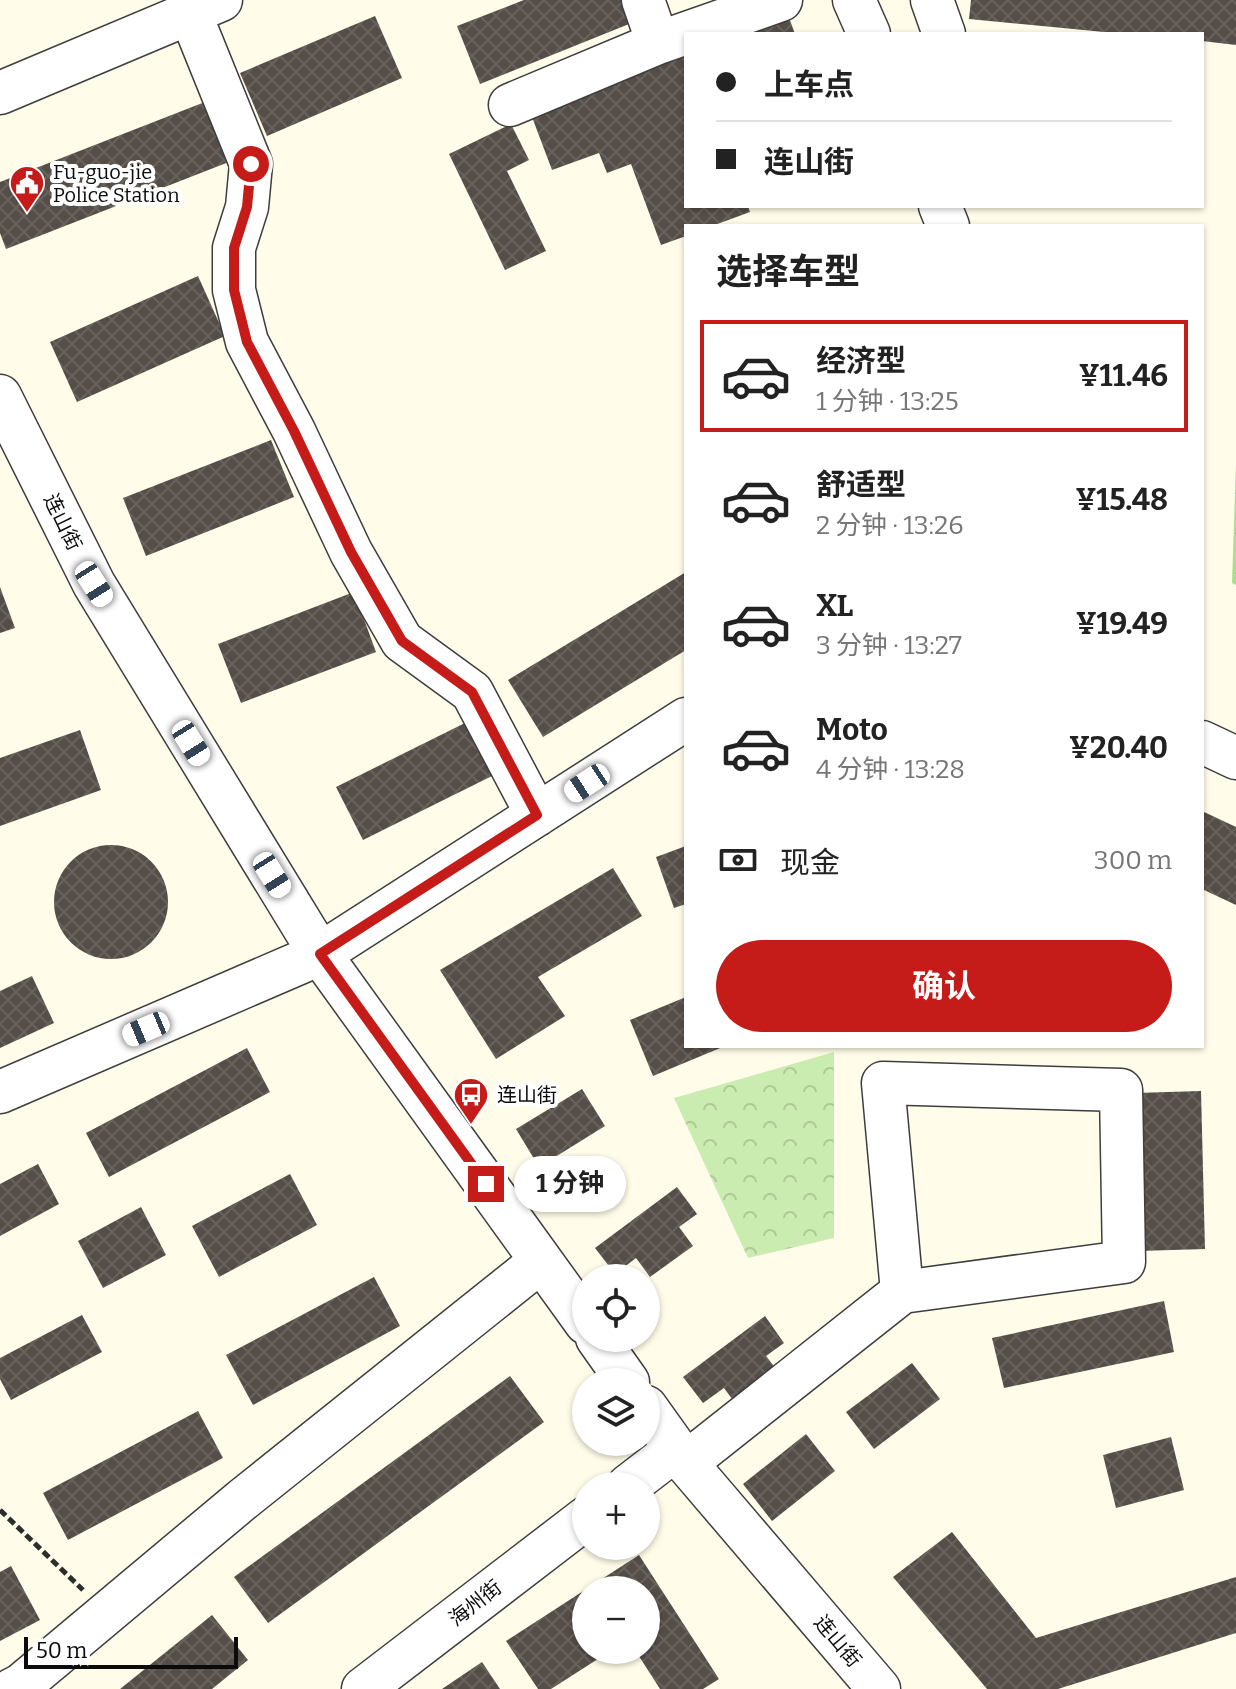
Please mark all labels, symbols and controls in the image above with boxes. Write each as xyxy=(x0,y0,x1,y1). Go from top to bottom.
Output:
text: 上车点 xyxy=(764,67,854,103)
text: 连山街 xyxy=(764,144,854,180)
route start xyxy=(233,146,269,182)
place label: Fu-guo-jie Police Station xyxy=(53,160,180,207)
public building icon: Fu-guo-jie Police Station xyxy=(8,164,46,214)
text: 选择车型 xyxy=(716,250,860,294)
icon: car xyxy=(720,340,792,412)
text: 经济型 xyxy=(816,343,906,379)
text: ¥11.46 xyxy=(1079,358,1168,394)
text: 1 分钟 · 13:25 xyxy=(816,386,959,417)
icon: car xyxy=(720,464,792,536)
text: 舒适型 xyxy=(816,467,906,503)
text: ¥15.48 xyxy=(1076,482,1168,518)
street label: 连山街 xyxy=(39,490,87,554)
text: 2 分钟 · 13:26 xyxy=(816,510,964,541)
car xyxy=(71,557,117,611)
icon: car xyxy=(720,588,792,660)
text: XL xyxy=(816,588,853,624)
text: ¥19.49 xyxy=(1076,606,1168,642)
text: 3 分钟 · 13:27 xyxy=(816,630,962,661)
icon: car xyxy=(720,712,792,784)
text: Moto xyxy=(816,712,888,748)
car xyxy=(168,716,214,770)
text: ¥20.40 xyxy=(1069,730,1168,766)
text: 4 分钟 · 13:28 xyxy=(816,754,965,785)
car xyxy=(560,760,614,806)
icon: cash xyxy=(716,838,760,882)
text: 现金 xyxy=(780,845,840,881)
text: 300 m xyxy=(1094,845,1172,876)
car xyxy=(249,848,295,902)
button: 确认 xyxy=(716,940,1172,1032)
car xyxy=(119,1009,173,1049)
bus stop icon: 连山街 xyxy=(452,1076,490,1126)
place label: 连山街 xyxy=(497,1083,557,1107)
callout: 1 分钟 xyxy=(514,1156,626,1212)
route end xyxy=(468,1166,504,1202)
text: 1 分钟 xyxy=(536,1168,604,1199)
map controls xyxy=(572,1264,660,1664)
button: locate xyxy=(572,1264,660,1352)
button: layers xyxy=(572,1368,660,1456)
button: + xyxy=(572,1472,660,1560)
street label: 海州街 xyxy=(444,1575,506,1631)
button: − xyxy=(572,1576,660,1664)
street label: 连山街 xyxy=(810,1610,866,1672)
scale bar xyxy=(24,1633,238,1669)
text: 50 m xyxy=(36,1637,87,1664)

